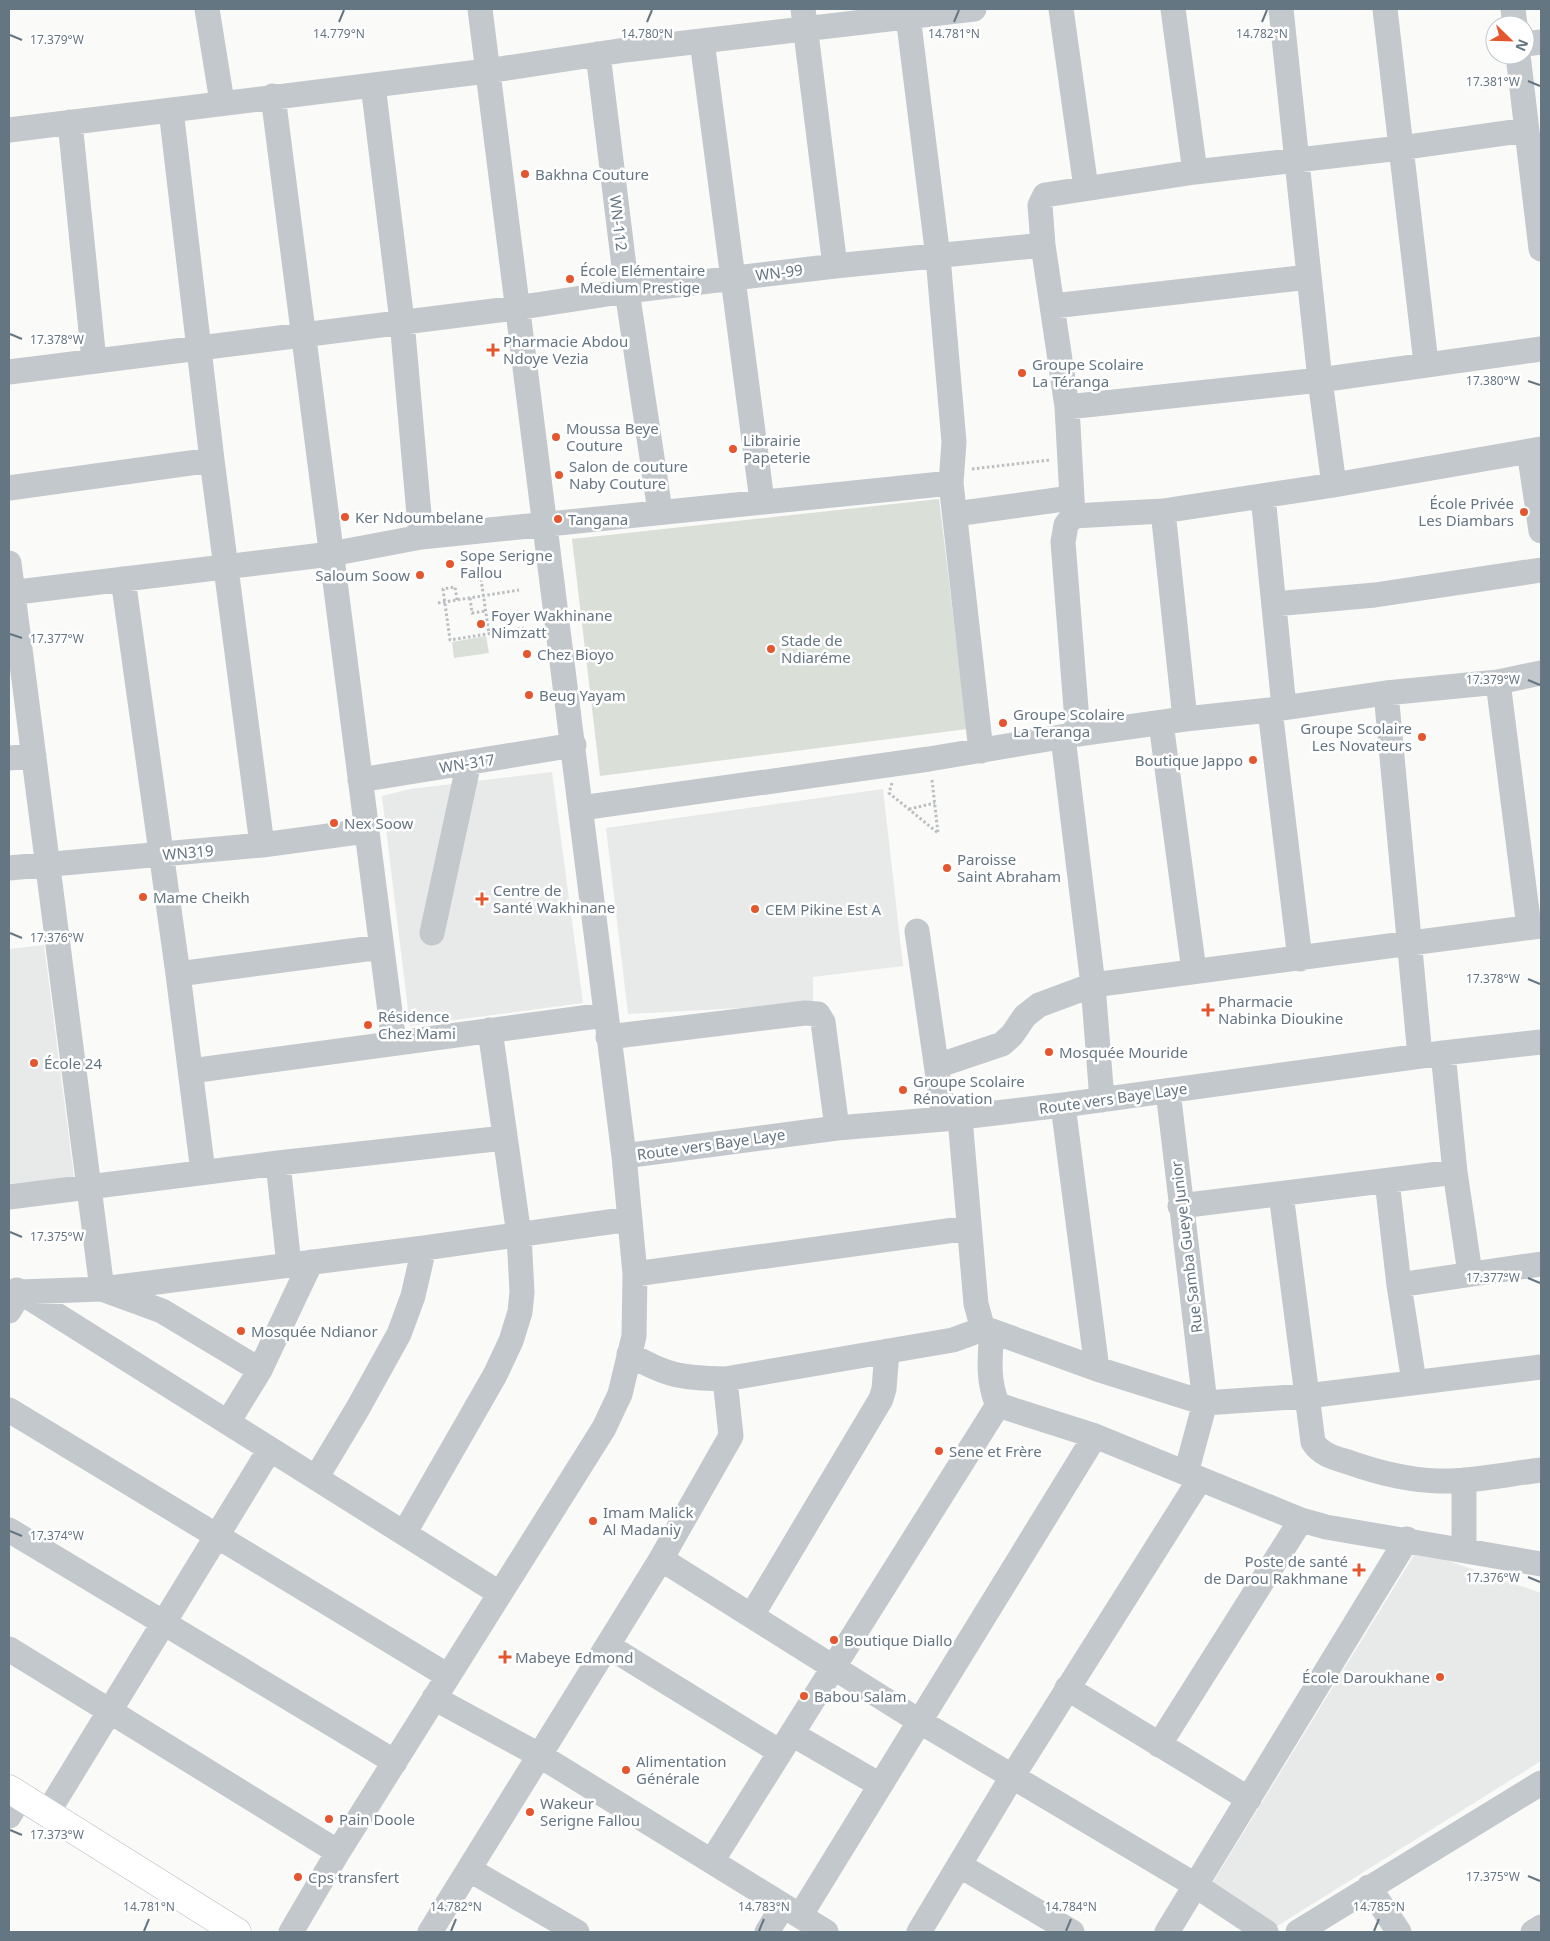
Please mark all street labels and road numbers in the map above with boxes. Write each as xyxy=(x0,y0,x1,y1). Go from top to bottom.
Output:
street label: WN-112 xyxy=(606,194,632,252)
street label: WN-99 xyxy=(754,259,804,285)
street label: WN-317 xyxy=(438,749,496,777)
street label: WN319 xyxy=(162,840,214,864)
street label: Route vers Baye Laye xyxy=(1038,1078,1188,1118)
street label: Route vers Baye Laye xyxy=(636,1124,786,1164)
street label: Rue Samba Gueye Junior xyxy=(1166,1160,1206,1334)

